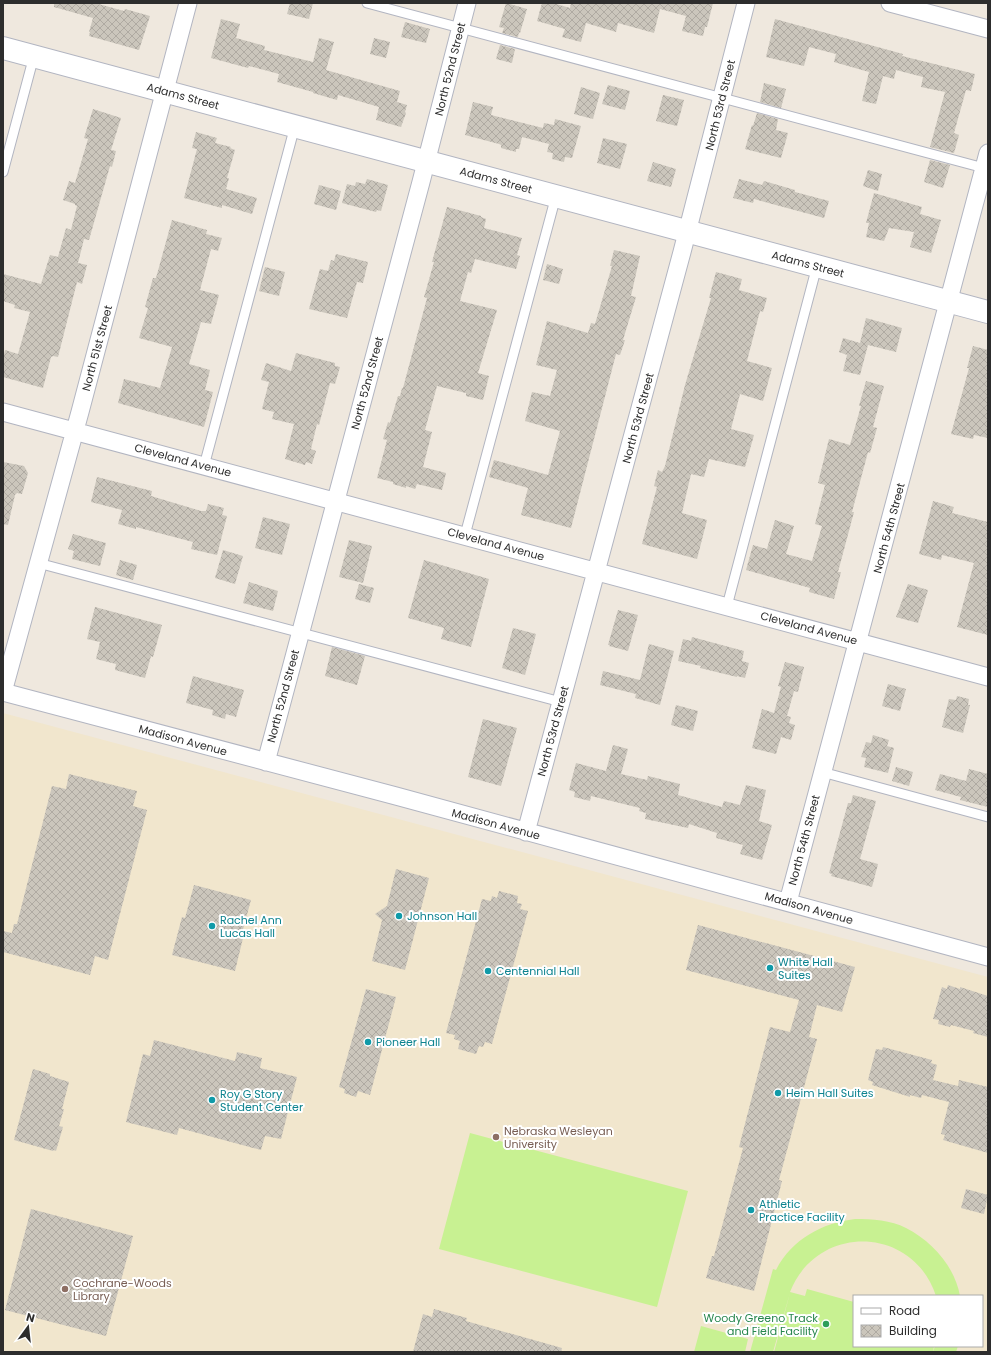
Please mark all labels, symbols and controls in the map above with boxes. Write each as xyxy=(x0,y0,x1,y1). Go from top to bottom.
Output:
street label: North 52nd Street xyxy=(431,21,469,117)
street label: North 53rd Street xyxy=(701,58,739,152)
street label: Adams Street xyxy=(145,79,221,113)
street label: Adams Street xyxy=(458,163,534,197)
street label: Adams Street xyxy=(770,247,846,281)
street label: North 51st Street xyxy=(78,303,116,393)
street label: North 52nd Street xyxy=(347,335,387,431)
street label: North 53rd Street xyxy=(618,371,658,465)
street label: Cleveland Avenue xyxy=(133,439,233,481)
street label: North 54th Street xyxy=(869,481,909,575)
street label: Cleveland Avenue xyxy=(446,523,546,565)
street label: Cleveland Avenue xyxy=(759,607,859,649)
street label: North 52nd Street xyxy=(263,648,303,744)
street label: North 53rd Street xyxy=(533,684,573,778)
street label: Madison Avenue xyxy=(137,720,229,760)
street label: North 54th Street xyxy=(784,793,824,887)
street label: Madison Avenue xyxy=(450,804,542,844)
street label: Madison Avenue xyxy=(763,888,855,928)
place label: Johnson Hall xyxy=(407,908,477,924)
marker: Johnson Hall xyxy=(394,911,404,921)
place label: Rachel Ann Lucas Hall xyxy=(220,912,282,941)
marker: Rachel Ann Lucas Hall xyxy=(207,921,217,931)
place label: White Hall Suites xyxy=(778,954,833,983)
place label: Centennial Hall xyxy=(496,963,580,979)
marker: White Hall Suites xyxy=(765,963,775,973)
marker: Centennial Hall xyxy=(483,966,493,976)
place label: Pioneer Hall xyxy=(376,1034,440,1050)
marker: Pioneer Hall xyxy=(363,1037,373,1047)
place label: Heim Hall Suites xyxy=(786,1085,874,1101)
place label: Roy G Story Student Center xyxy=(220,1086,303,1115)
marker: Heim Hall Suites xyxy=(773,1088,783,1098)
marker: Roy G Story Student Center xyxy=(207,1095,217,1105)
place label: Nebraska Wesleyan University xyxy=(504,1123,613,1152)
marker: Nebraska Wesleyan University xyxy=(491,1132,501,1142)
place label: Athletic Practice Facility xyxy=(759,1196,846,1225)
marker: Athletic Practice Facility xyxy=(746,1205,756,1215)
place label: Cochrane-Woods Library xyxy=(73,1275,172,1304)
marker: Cochrane-Woods Library xyxy=(60,1284,70,1294)
legend xyxy=(853,1295,983,1347)
text: Road xyxy=(889,1302,920,1319)
north arrow xyxy=(8,1307,48,1347)
text: N xyxy=(25,1309,37,1326)
place label: Woody Greeno Track and Field Facility xyxy=(703,1310,819,1339)
marker: Woody Greeno Track and Field Facility xyxy=(821,1319,831,1329)
text: Building xyxy=(889,1322,937,1339)

